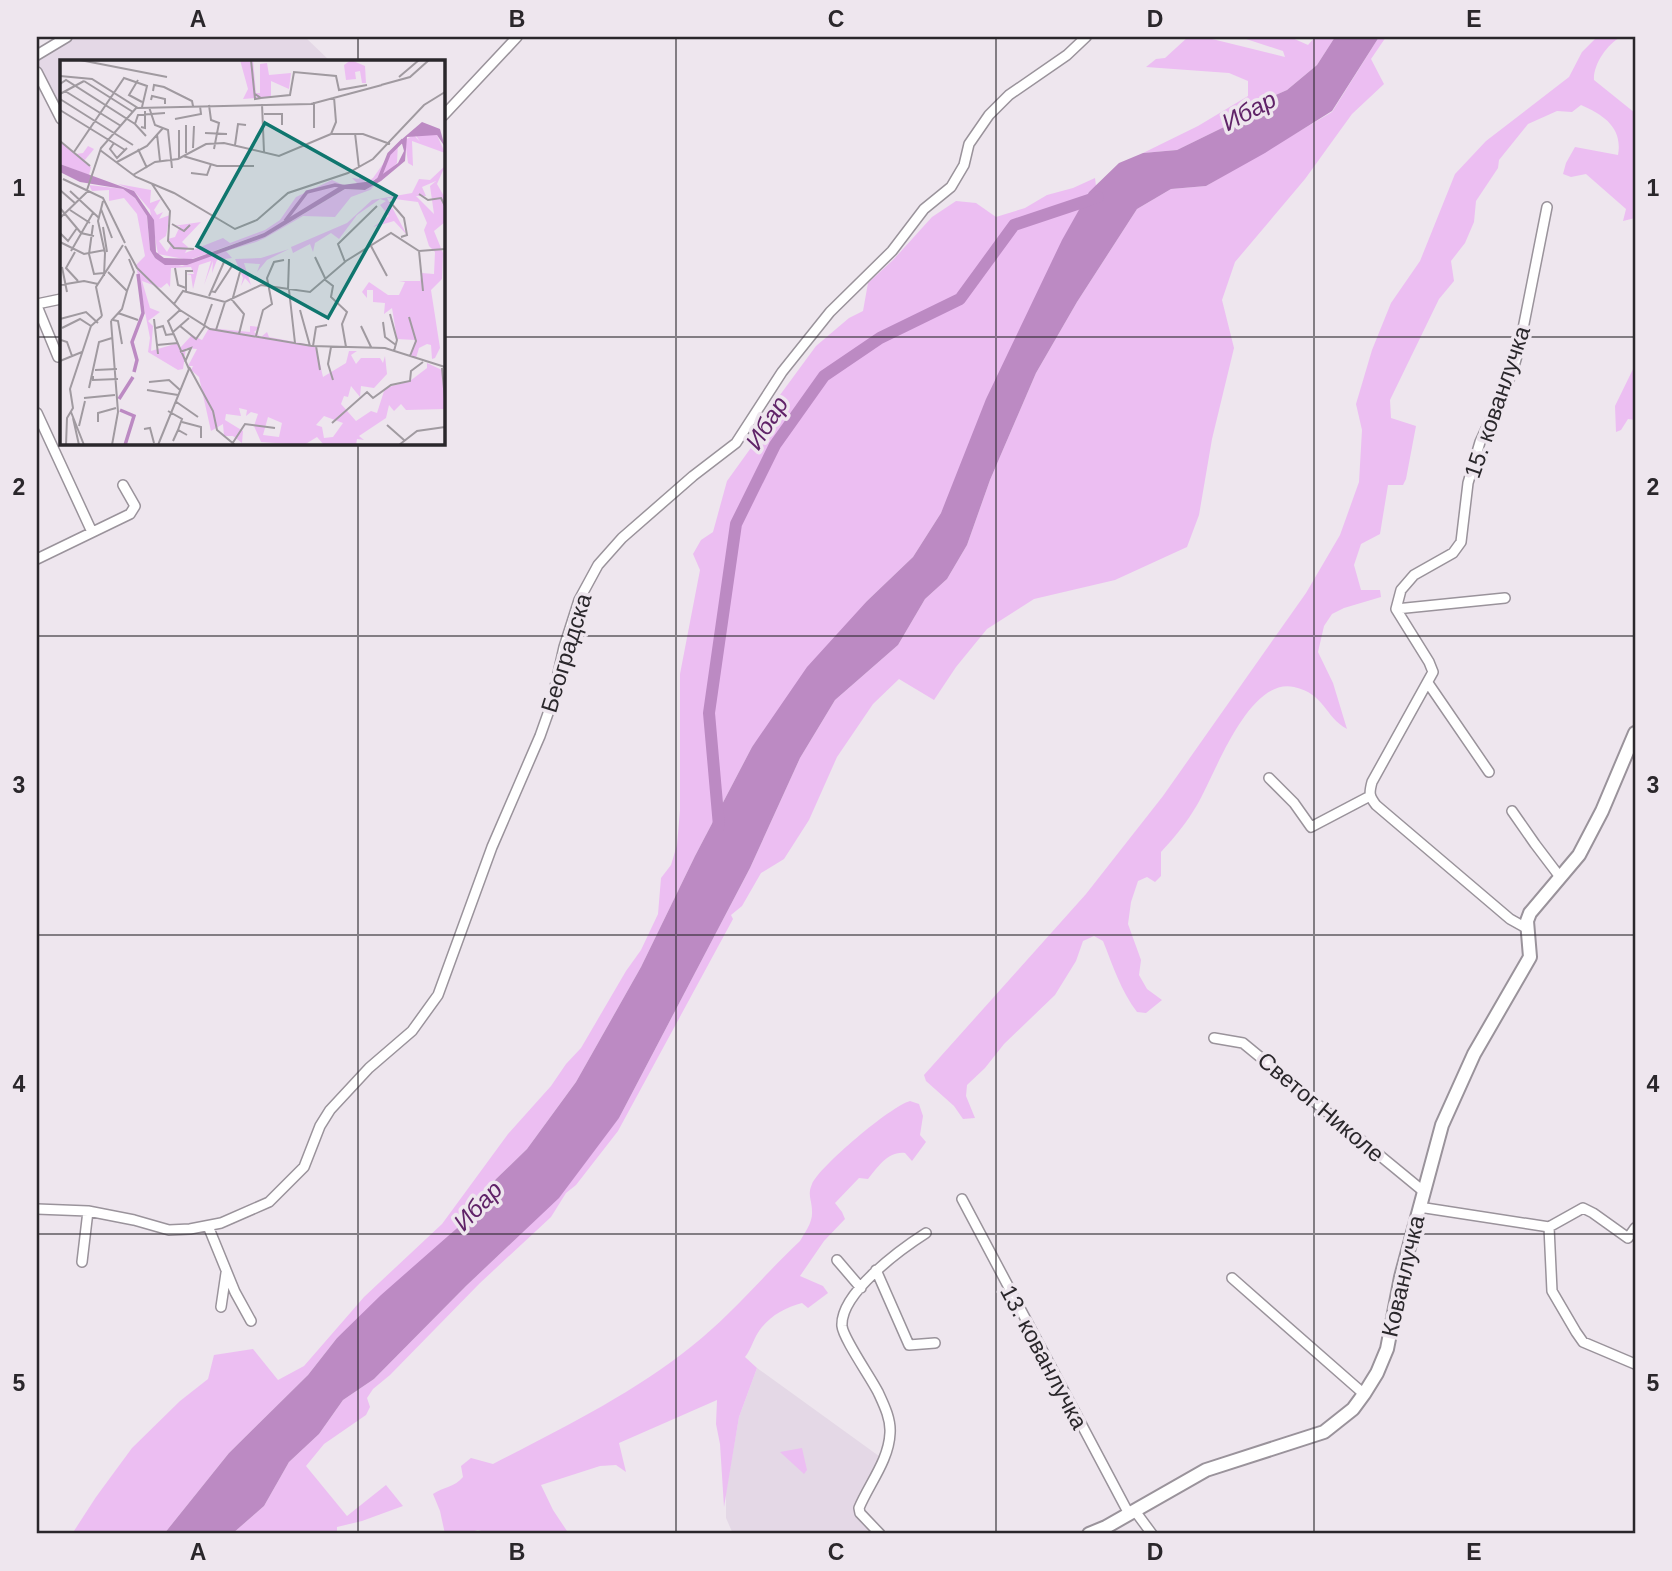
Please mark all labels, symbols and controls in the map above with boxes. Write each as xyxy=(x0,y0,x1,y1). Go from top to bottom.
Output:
text: A xyxy=(190,6,206,32)
text: B xyxy=(509,6,525,32)
text: C xyxy=(828,6,844,32)
text: D xyxy=(1147,6,1163,32)
text: E xyxy=(1466,6,1482,32)
inset map xyxy=(60,60,444,444)
water label: Ибар xyxy=(1217,85,1280,136)
text: 1 xyxy=(13,175,26,201)
text: 1 xyxy=(1647,175,1660,201)
street label: 15. кованлучка xyxy=(1459,322,1535,481)
water label: Ибар xyxy=(740,391,793,454)
text: 2 xyxy=(13,474,25,500)
text: 2 xyxy=(1647,474,1659,500)
street label: Београдска xyxy=(536,590,596,716)
text: 3 xyxy=(13,772,25,798)
text: 3 xyxy=(1647,772,1659,798)
street label: Светог Николе xyxy=(1253,1047,1389,1167)
text: 4 xyxy=(13,1071,26,1097)
text: 4 xyxy=(1647,1071,1660,1097)
water label: Ибар xyxy=(448,1176,507,1236)
street label: Кованлучка xyxy=(1376,1213,1430,1339)
street label: 13. кованлучка xyxy=(995,1281,1093,1434)
text: 5 xyxy=(13,1370,26,1396)
text: 5 xyxy=(1647,1370,1660,1396)
text: A xyxy=(190,1539,206,1565)
text: B xyxy=(509,1539,525,1565)
text: C xyxy=(828,1539,844,1565)
text: D xyxy=(1147,1539,1163,1565)
text: E xyxy=(1466,1539,1482,1565)

